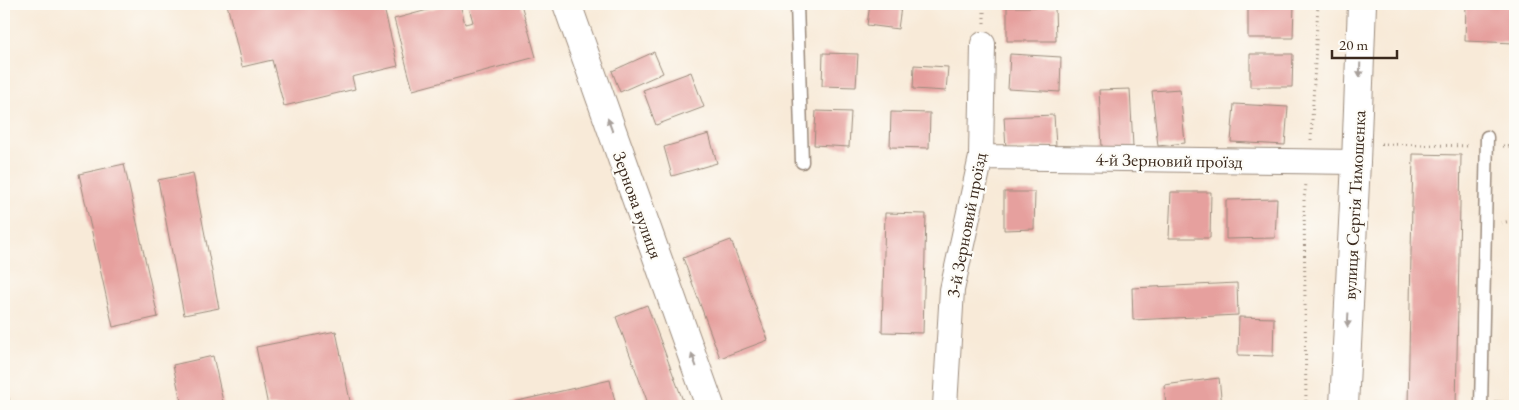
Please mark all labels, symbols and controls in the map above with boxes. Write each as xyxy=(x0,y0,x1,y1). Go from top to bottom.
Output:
scale bar xyxy=(1332,28,1396,60)
text: 20 m xyxy=(1339,35,1368,54)
one-way arrow xyxy=(1355,62,1363,78)
street label: вулиця Сергія Тимошенка xyxy=(1338,109,1370,300)
one-way arrow xyxy=(606,117,614,132)
street label: 4-й Зерновий проїзд xyxy=(1095,147,1243,173)
street label: Зернова вулиця xyxy=(608,148,668,262)
street label: 3-й Зерновий проїзд xyxy=(941,151,991,299)
one-way arrow xyxy=(1344,312,1352,328)
one-way arrow xyxy=(690,353,697,368)

